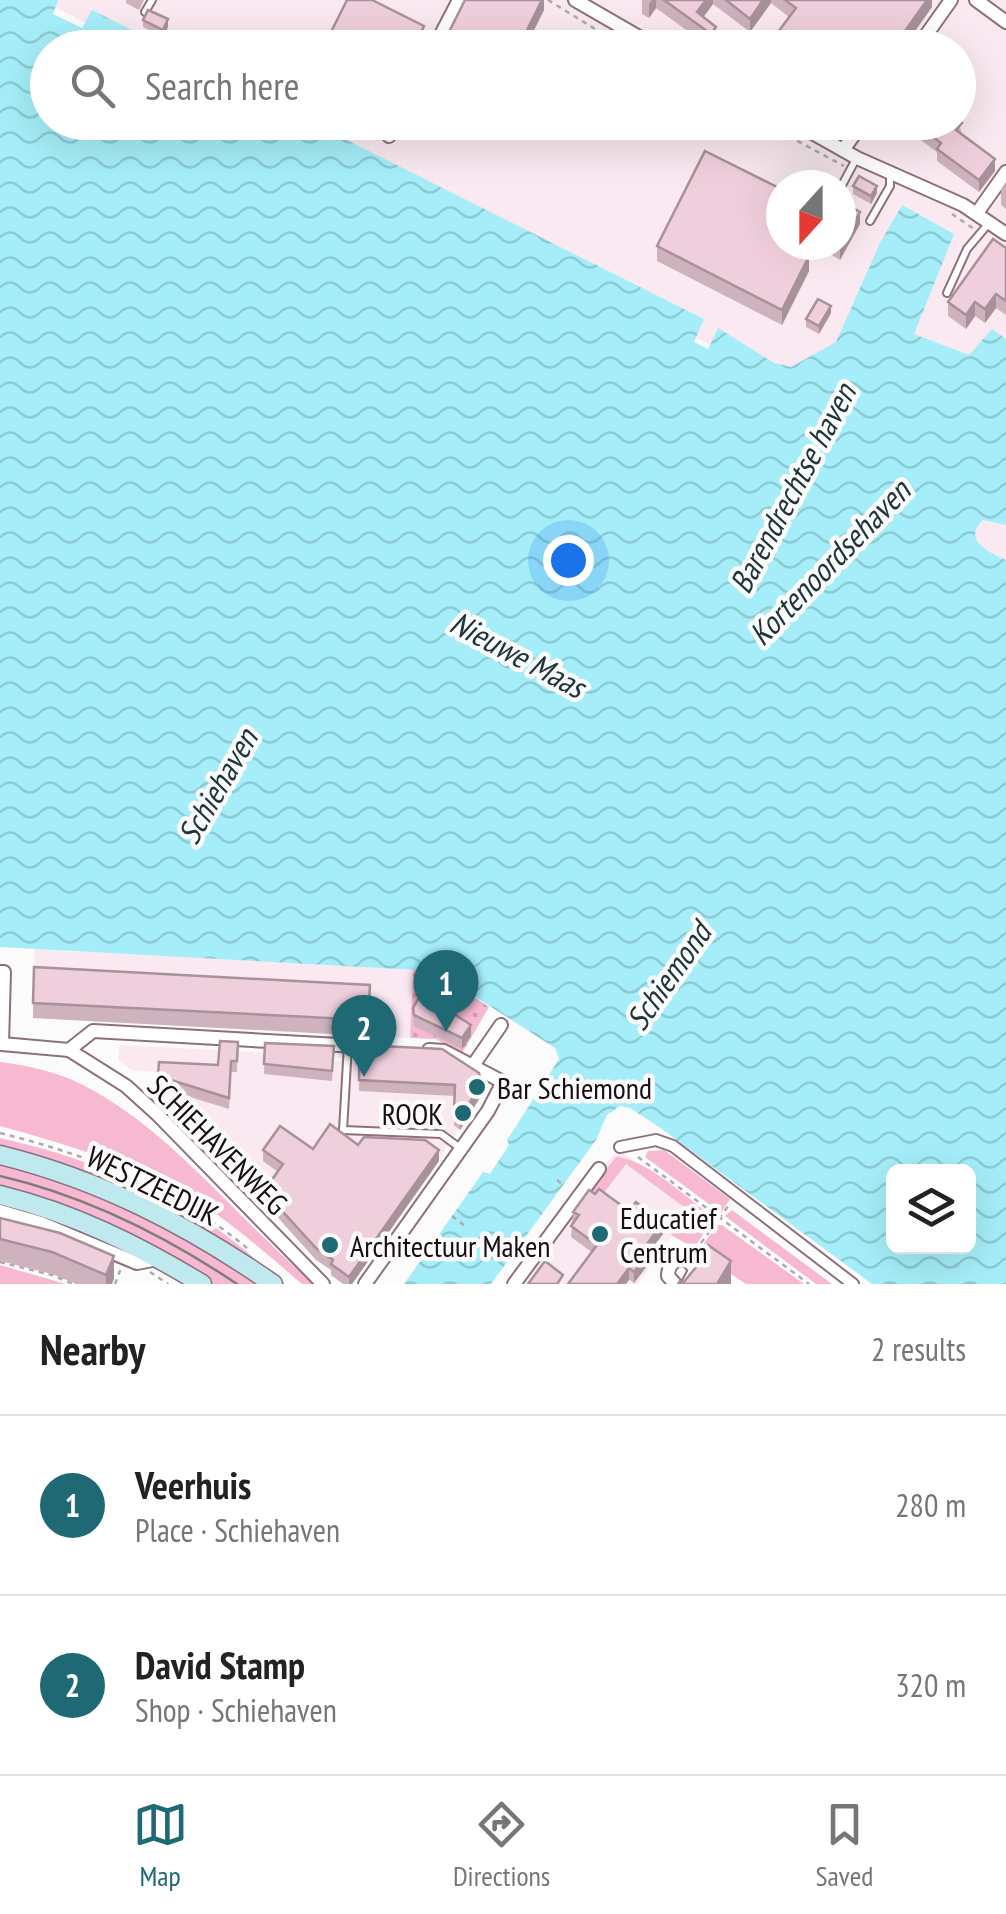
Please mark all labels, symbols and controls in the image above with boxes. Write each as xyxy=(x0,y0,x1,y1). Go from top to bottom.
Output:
search box xyxy=(30,30,976,140)
icon: search xyxy=(65,58,120,113)
text: Search here xyxy=(145,61,299,110)
north arrow xyxy=(766,170,856,260)
water label: Barendrechtse haven xyxy=(719,374,866,600)
water label: Kortenoordsehaven xyxy=(739,469,920,654)
your location xyxy=(543,535,594,586)
water label: Nieuwe Maas xyxy=(443,601,595,708)
water label: Schiehaven xyxy=(167,719,268,851)
water label: Schiemond xyxy=(616,911,723,1038)
pin: 1 xyxy=(414,950,478,1032)
pin: 2 xyxy=(332,994,396,1077)
street label: SCHIEHAVENWEG xyxy=(140,1066,296,1222)
place label: Bar Schiemond xyxy=(497,1068,652,1107)
marker: Bar Schiemond xyxy=(466,1076,488,1098)
place label: ROOK xyxy=(382,1094,443,1133)
marker: ROOK xyxy=(452,1102,474,1124)
street label: WESTZEEDIJK xyxy=(81,1136,226,1234)
map controls xyxy=(886,1164,976,1254)
button: layers xyxy=(886,1164,976,1254)
place label: Educatief Centrum xyxy=(620,1198,718,1271)
marker: Educatief Centrum xyxy=(589,1223,611,1245)
place label: Architectuur Maken xyxy=(350,1226,551,1265)
marker: Architectuur Maken xyxy=(319,1234,341,1256)
text: Nearby xyxy=(40,1322,145,1377)
text: 2 results xyxy=(871,1328,966,1370)
text: Veerhuis xyxy=(135,1460,251,1509)
text: 1 xyxy=(65,1484,80,1526)
text: 280 m xyxy=(895,1484,966,1526)
text: Place · Schiehaven xyxy=(135,1509,340,1551)
text: David Stamp xyxy=(135,1640,305,1689)
text: 2 xyxy=(65,1664,80,1706)
text: 320 m xyxy=(895,1664,966,1706)
text: Shop · Schiehaven xyxy=(135,1689,337,1731)
tab: Map xyxy=(133,1797,188,1894)
tab: Directions xyxy=(453,1797,550,1894)
tab: Saved xyxy=(816,1797,873,1894)

